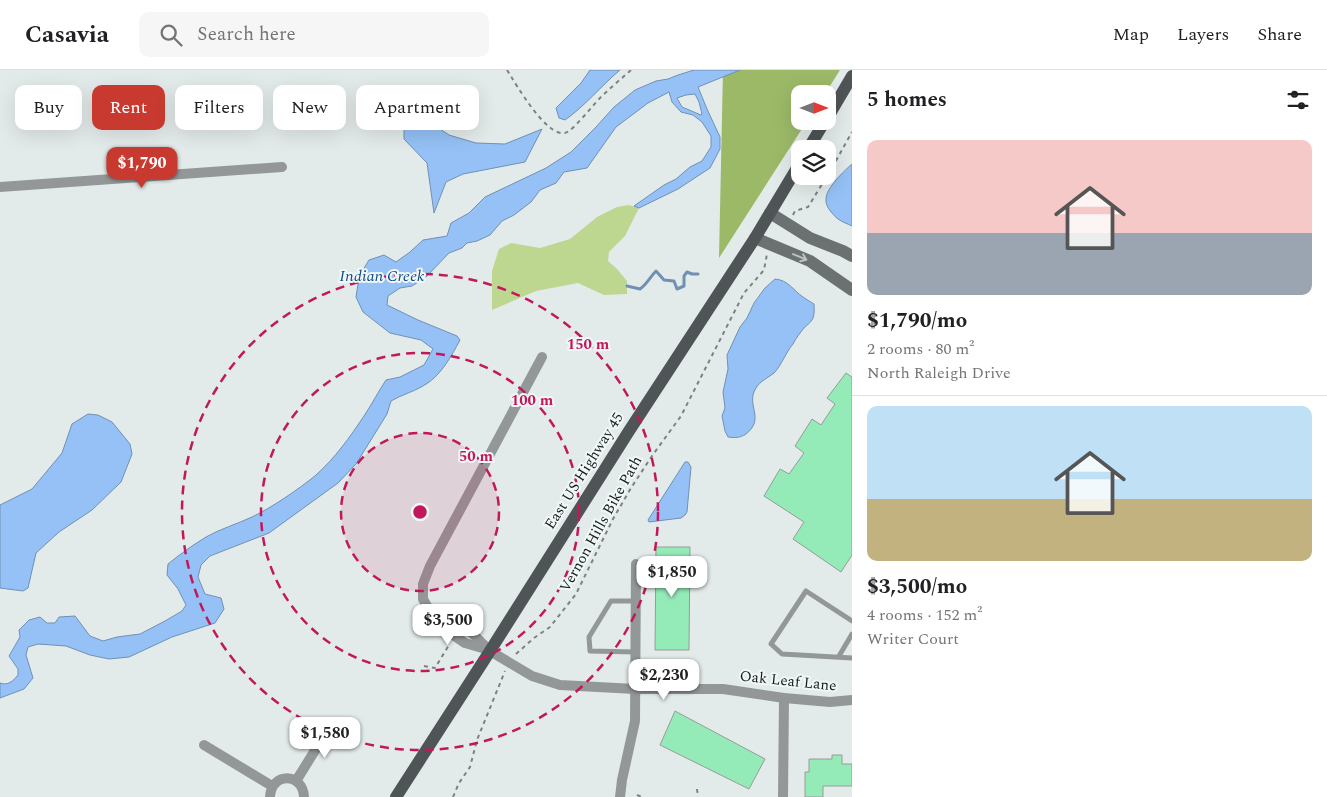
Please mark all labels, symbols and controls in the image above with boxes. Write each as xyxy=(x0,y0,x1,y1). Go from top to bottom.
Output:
search box xyxy=(139,12,489,57)
text: Casavia xyxy=(25,17,109,53)
text: Search here xyxy=(197,20,296,49)
icon: search xyxy=(157,21,185,49)
text: Map xyxy=(1113,21,1149,48)
text: Layers xyxy=(1177,21,1229,48)
text: Share xyxy=(1257,21,1302,48)
text: 5 homes xyxy=(867,84,947,116)
chip: Buy xyxy=(15,85,82,130)
chip: Rent xyxy=(92,85,165,130)
chip: Filters xyxy=(175,85,263,130)
chip: New xyxy=(273,85,346,130)
chip: Apartment xyxy=(356,85,479,130)
north arrow xyxy=(791,85,836,130)
map controls xyxy=(791,85,836,185)
icon: filters xyxy=(1284,86,1312,114)
button: layers xyxy=(791,140,836,185)
pin: $1,790 xyxy=(101,146,183,189)
text: $1,790 xyxy=(117,151,167,175)
icon: home xyxy=(1045,173,1135,263)
one-way arrow xyxy=(792,253,807,262)
water label: Indian Creek xyxy=(340,264,425,288)
text: $1,790/mo xyxy=(867,305,967,337)
text: 150 m xyxy=(567,333,610,356)
text: 2 rooms · 80 m² xyxy=(867,337,974,361)
text: North Raleigh Drive xyxy=(867,361,1011,385)
text: 100 m xyxy=(511,389,554,412)
street label: East US Highway 45 xyxy=(539,408,629,534)
icon: home xyxy=(1045,438,1135,528)
text: 50 m xyxy=(459,445,494,468)
street label: Vernon Hills Bike Path xyxy=(554,451,648,597)
centre of rings xyxy=(411,503,429,521)
pin: $1,850 xyxy=(631,556,713,598)
text: $1,850 xyxy=(647,560,697,584)
text: $3,500/mo xyxy=(867,571,967,603)
text: 4 rooms · 152 m² xyxy=(867,603,982,627)
pin: $3,500 xyxy=(407,604,489,646)
text: $3,500 xyxy=(423,608,473,632)
text: Writer Court xyxy=(867,627,959,651)
pin: $2,230 xyxy=(623,658,705,701)
text: $2,230 xyxy=(639,663,689,687)
street label: Oak Leaf Lane xyxy=(738,664,838,698)
pin: $1,580 xyxy=(284,716,366,759)
text: $1,580 xyxy=(300,721,350,745)

